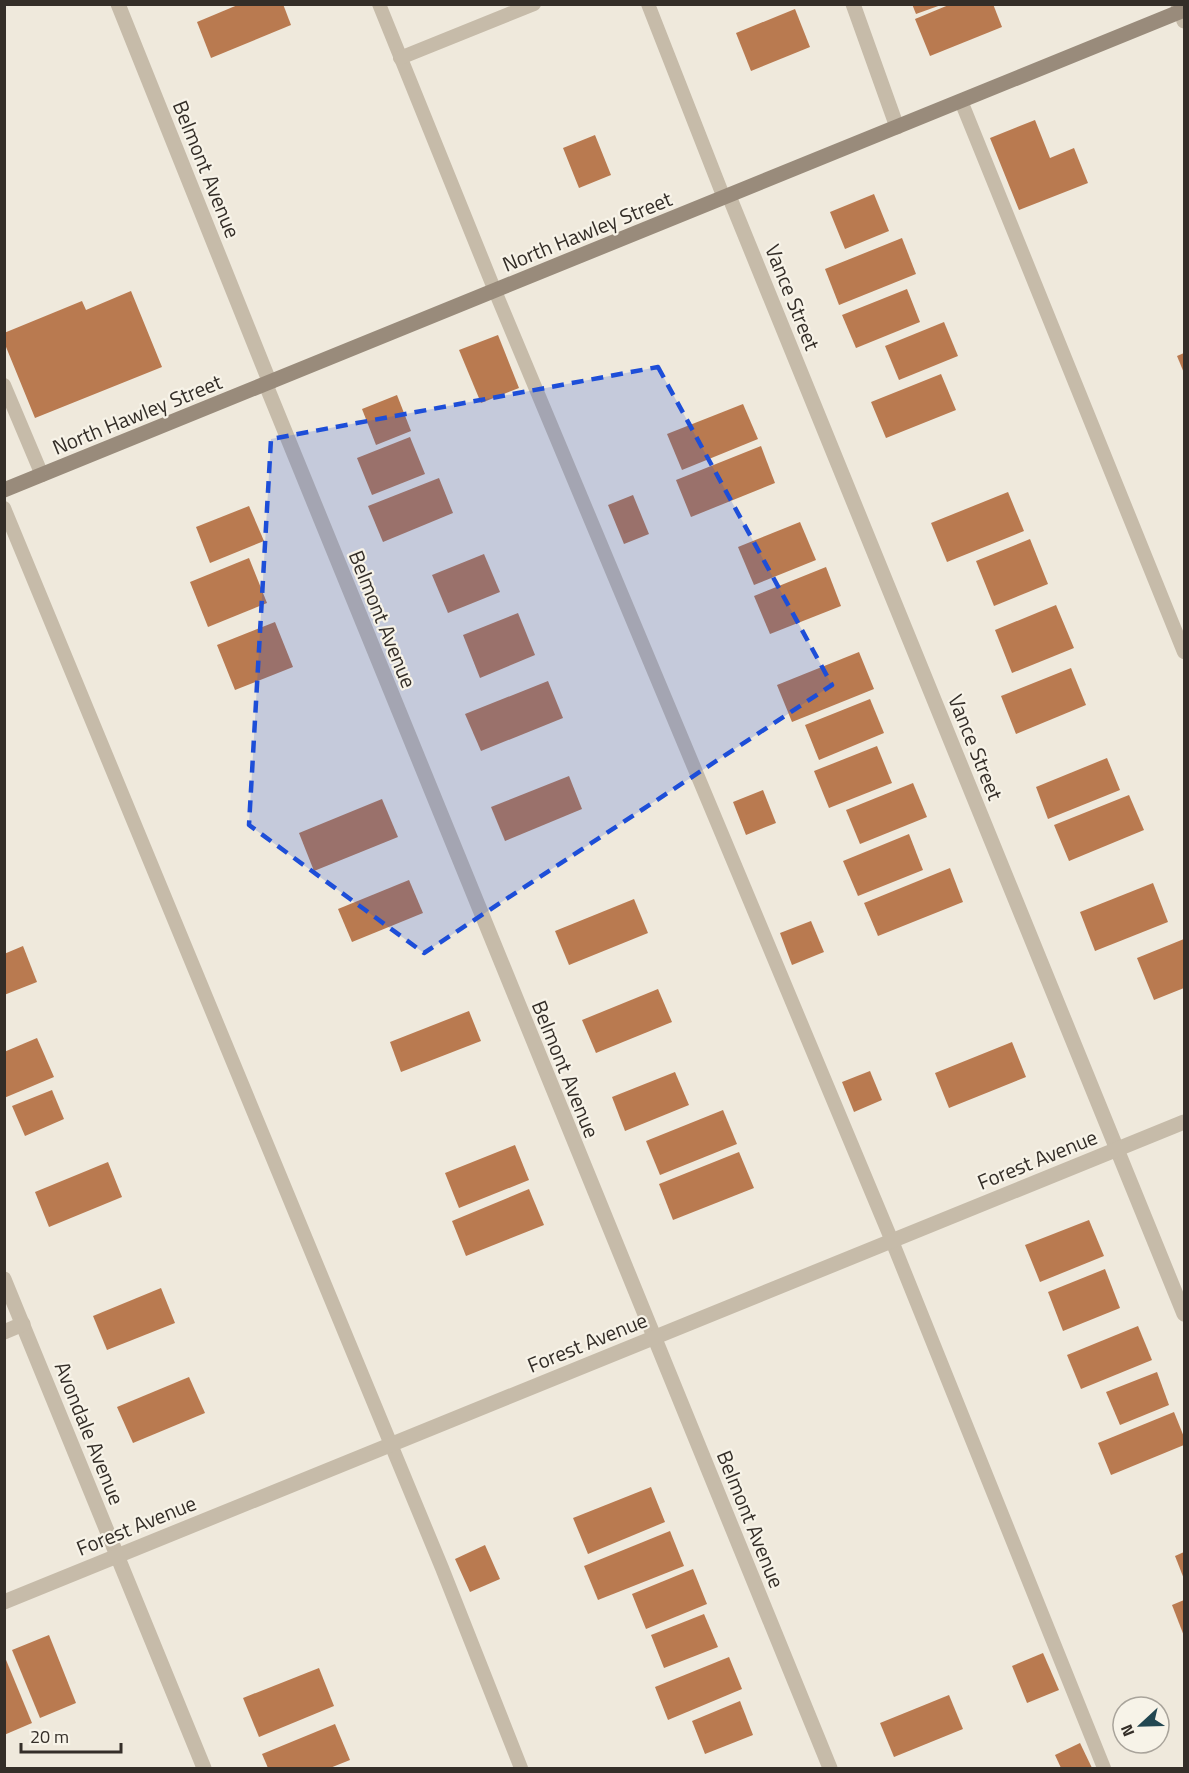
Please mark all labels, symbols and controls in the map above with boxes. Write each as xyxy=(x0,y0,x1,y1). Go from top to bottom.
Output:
street label: Belmont Avenue xyxy=(165,95,249,243)
street label: North Hawley Street xyxy=(497,182,677,280)
street label: Vance Street xyxy=(757,239,829,355)
street label: North Hawley Street xyxy=(47,365,227,463)
street label: Belmont Avenue xyxy=(341,545,425,693)
street label: Vance Street xyxy=(940,689,1012,805)
street label: Belmont Avenue xyxy=(524,995,608,1143)
street label: Forest Avenue xyxy=(972,1120,1102,1198)
street label: Forest Avenue xyxy=(522,1303,652,1381)
street label: Avondale Avenue xyxy=(47,1357,133,1509)
street label: Belmont Avenue xyxy=(709,1445,793,1593)
street label: Forest Avenue xyxy=(71,1486,201,1564)
north arrow xyxy=(1111,1695,1171,1755)
scale bar xyxy=(21,1716,122,1754)
text: N xyxy=(1114,1721,1140,1740)
text: 20 m xyxy=(30,1723,69,1750)

